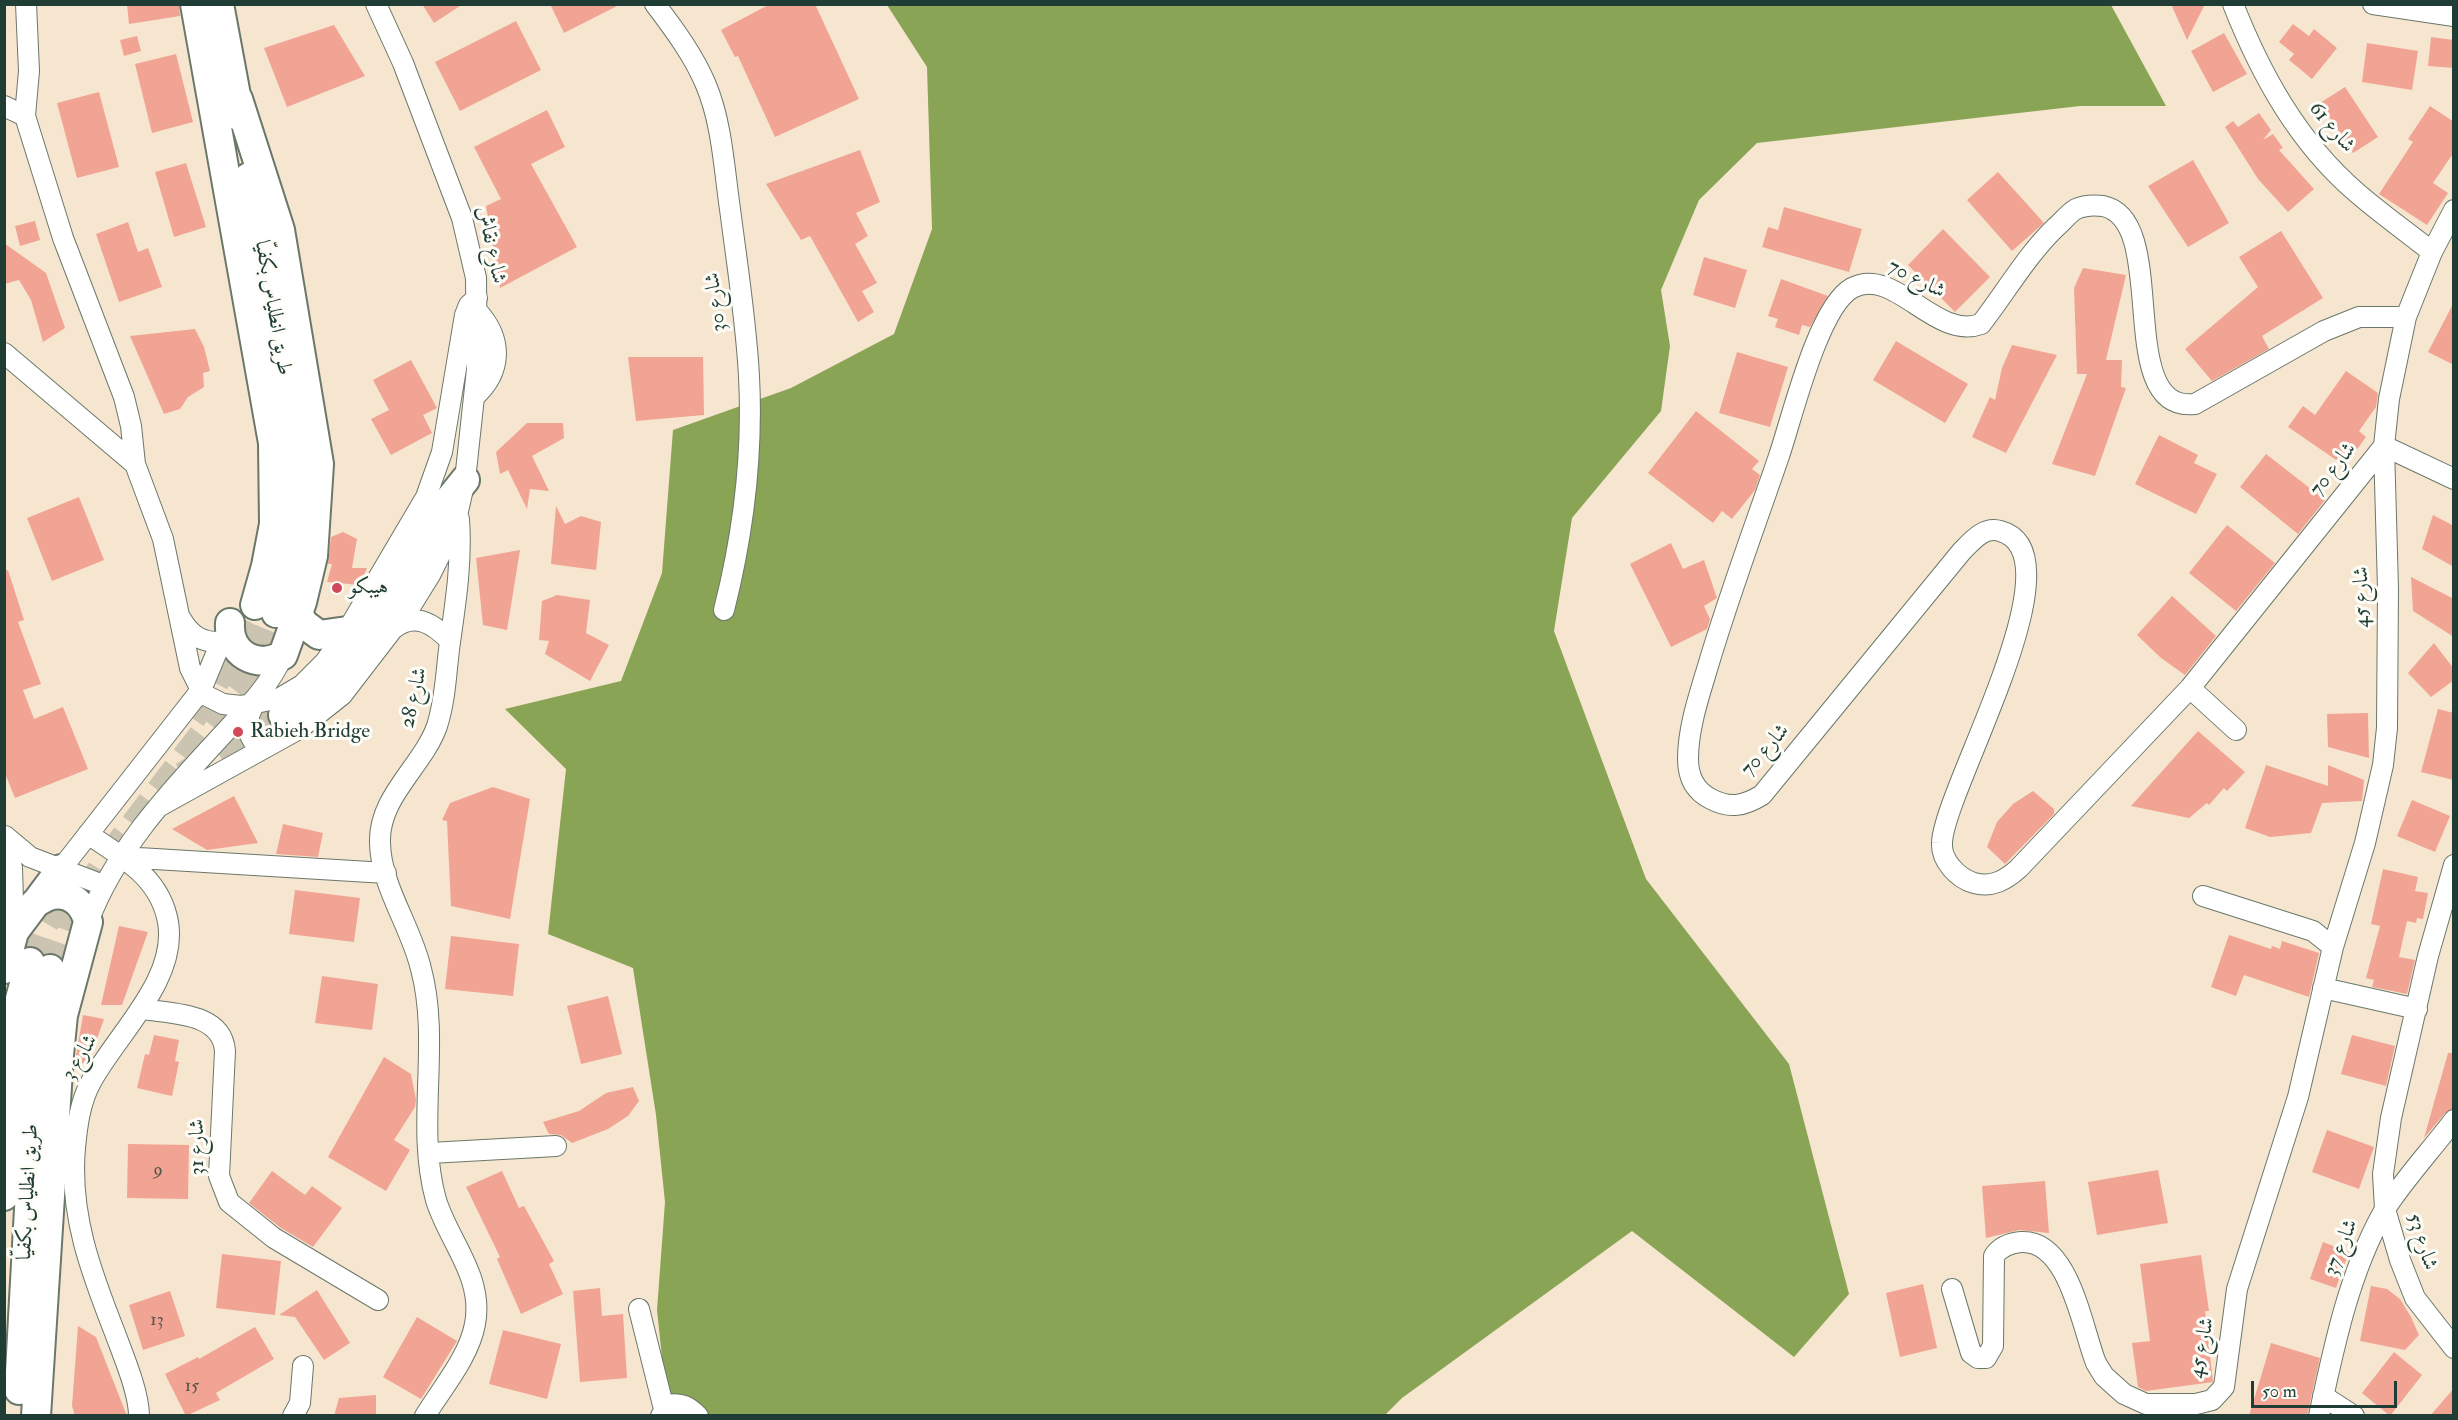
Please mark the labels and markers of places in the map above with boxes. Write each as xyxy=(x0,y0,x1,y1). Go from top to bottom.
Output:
place label: هيبكو xyxy=(349,575,388,601)
marker: هيبكو xyxy=(330,581,344,595)
place label: Rabieh Bridge xyxy=(250,719,370,745)
marker: Rabieh Bridge xyxy=(231,725,245,739)

